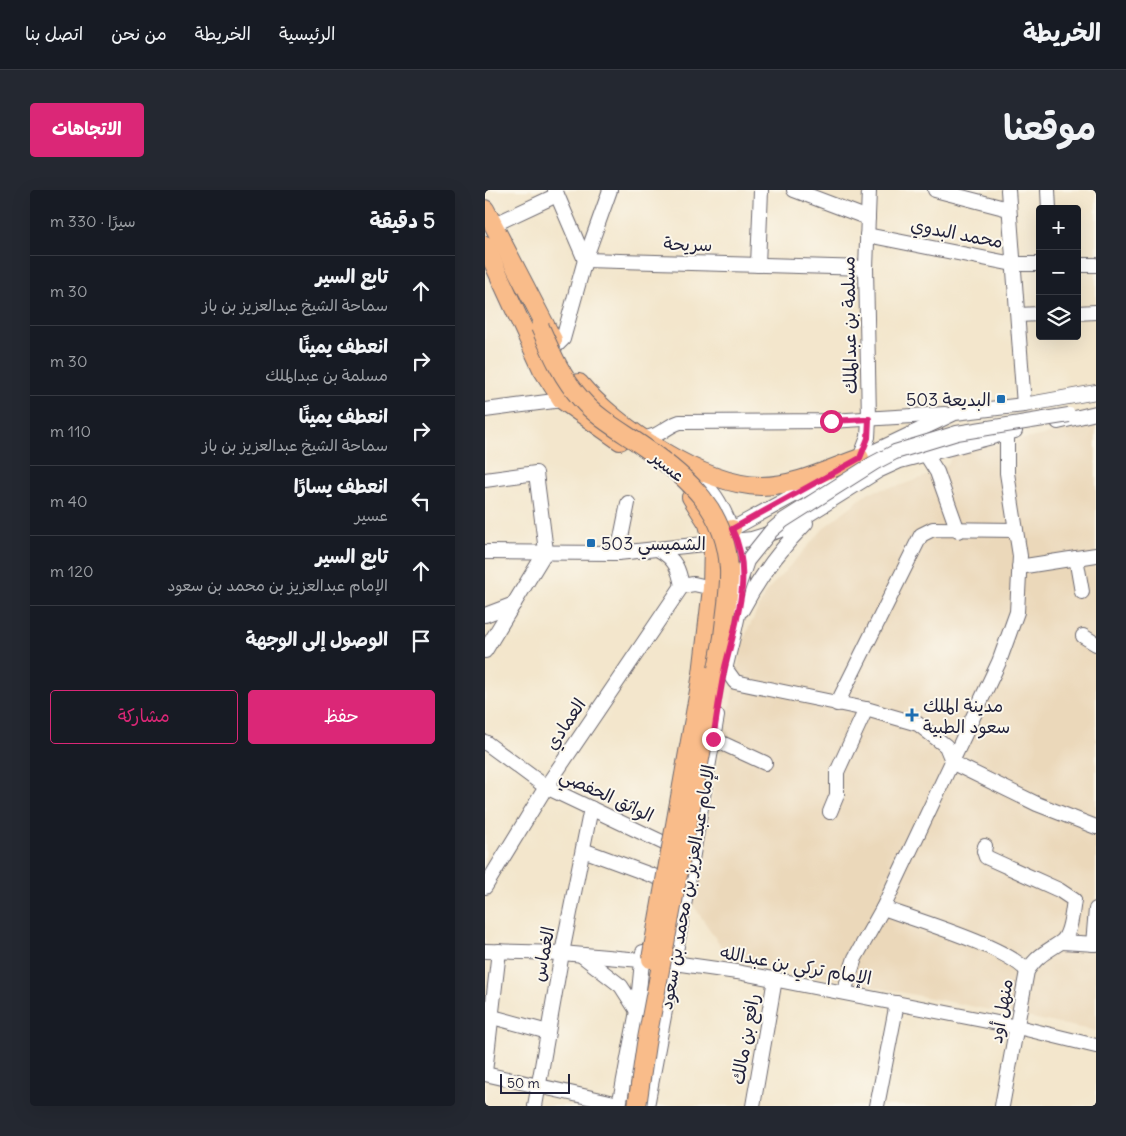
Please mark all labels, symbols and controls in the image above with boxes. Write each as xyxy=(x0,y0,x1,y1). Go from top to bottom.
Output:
text: الخريطة xyxy=(1023,17,1101,47)
text: اتصل بنا xyxy=(25,22,83,45)
text: من نحن xyxy=(111,22,167,45)
text: الخريطة xyxy=(195,22,251,45)
text: الرئيسية xyxy=(279,22,336,45)
button: الاتجاهات xyxy=(30,103,144,157)
text: موقعنا xyxy=(1003,105,1096,149)
map controls xyxy=(1036,205,1081,340)
button: + xyxy=(1036,205,1081,250)
text: 5 دقيقة xyxy=(369,207,435,234)
text: سيرًا · 330 m xyxy=(50,211,136,231)
street label: محمد البدوي xyxy=(908,213,1005,255)
street label: سريحة xyxy=(663,232,713,256)
button: − xyxy=(1036,250,1081,295)
street label: مسلمة بن عبدالملك xyxy=(836,256,862,394)
text: تابع السير xyxy=(316,264,388,288)
icon: ahead xyxy=(407,277,435,305)
text: 30 m xyxy=(50,281,87,301)
text: سماحة الشيخ عبدالعزيز بن باز xyxy=(202,295,388,315)
button: layers xyxy=(1036,295,1081,340)
text: انعطف يمينًا xyxy=(299,334,388,358)
icon: right xyxy=(407,347,435,375)
text: 30 m xyxy=(50,351,87,371)
text: مسلمة بن عبدالملك xyxy=(265,365,388,385)
place label: البديعة 503 xyxy=(906,388,991,411)
marker: البديعة 503 xyxy=(995,393,1007,405)
text: انعطف يمينًا xyxy=(299,404,388,428)
route start xyxy=(820,410,843,433)
icon: right xyxy=(407,417,435,445)
text: 110 m xyxy=(50,421,91,441)
text: سماحة الشيخ عبدالعزيز بن باز xyxy=(202,435,388,455)
street label: عسير xyxy=(645,444,690,487)
text: انعطف يسارًا xyxy=(294,474,388,498)
icon: left xyxy=(407,487,435,515)
text: 40 m xyxy=(50,491,88,511)
text: عسير xyxy=(355,505,388,525)
place label: الشميسي 503 xyxy=(601,532,706,560)
marker: الشميسي 503 xyxy=(585,537,597,549)
text: تابع السير xyxy=(316,544,388,568)
icon: ahead xyxy=(407,557,435,585)
text: 120 m xyxy=(50,561,94,581)
text: الإمام عبدالعزيز بن محمد بن سعود xyxy=(167,575,388,595)
text: الوصول إلى الوجهة xyxy=(245,627,388,651)
icon: arrive xyxy=(407,627,435,655)
button: مشاركة xyxy=(50,690,238,744)
button: حفظ xyxy=(248,690,435,744)
street label: العمادي xyxy=(539,694,592,755)
place label: مدينة الملك سعود الطبية xyxy=(923,694,1010,739)
marker: مدينة الملك سعود الطبية xyxy=(905,708,919,722)
route end xyxy=(702,728,725,751)
street label: الواثق الحفصي xyxy=(554,763,658,831)
street label: الإمام عبدالعزيز بن محمد بن سعود xyxy=(654,763,723,1012)
street label: الغماس xyxy=(526,924,560,984)
street label: الإمام تركي بن عبدالله xyxy=(718,940,874,995)
street label: منهل أود xyxy=(984,977,1018,1045)
street label: رافع بن مالك xyxy=(726,992,766,1087)
scale bar xyxy=(500,1071,570,1094)
text: 50 m xyxy=(507,1074,540,1092)

